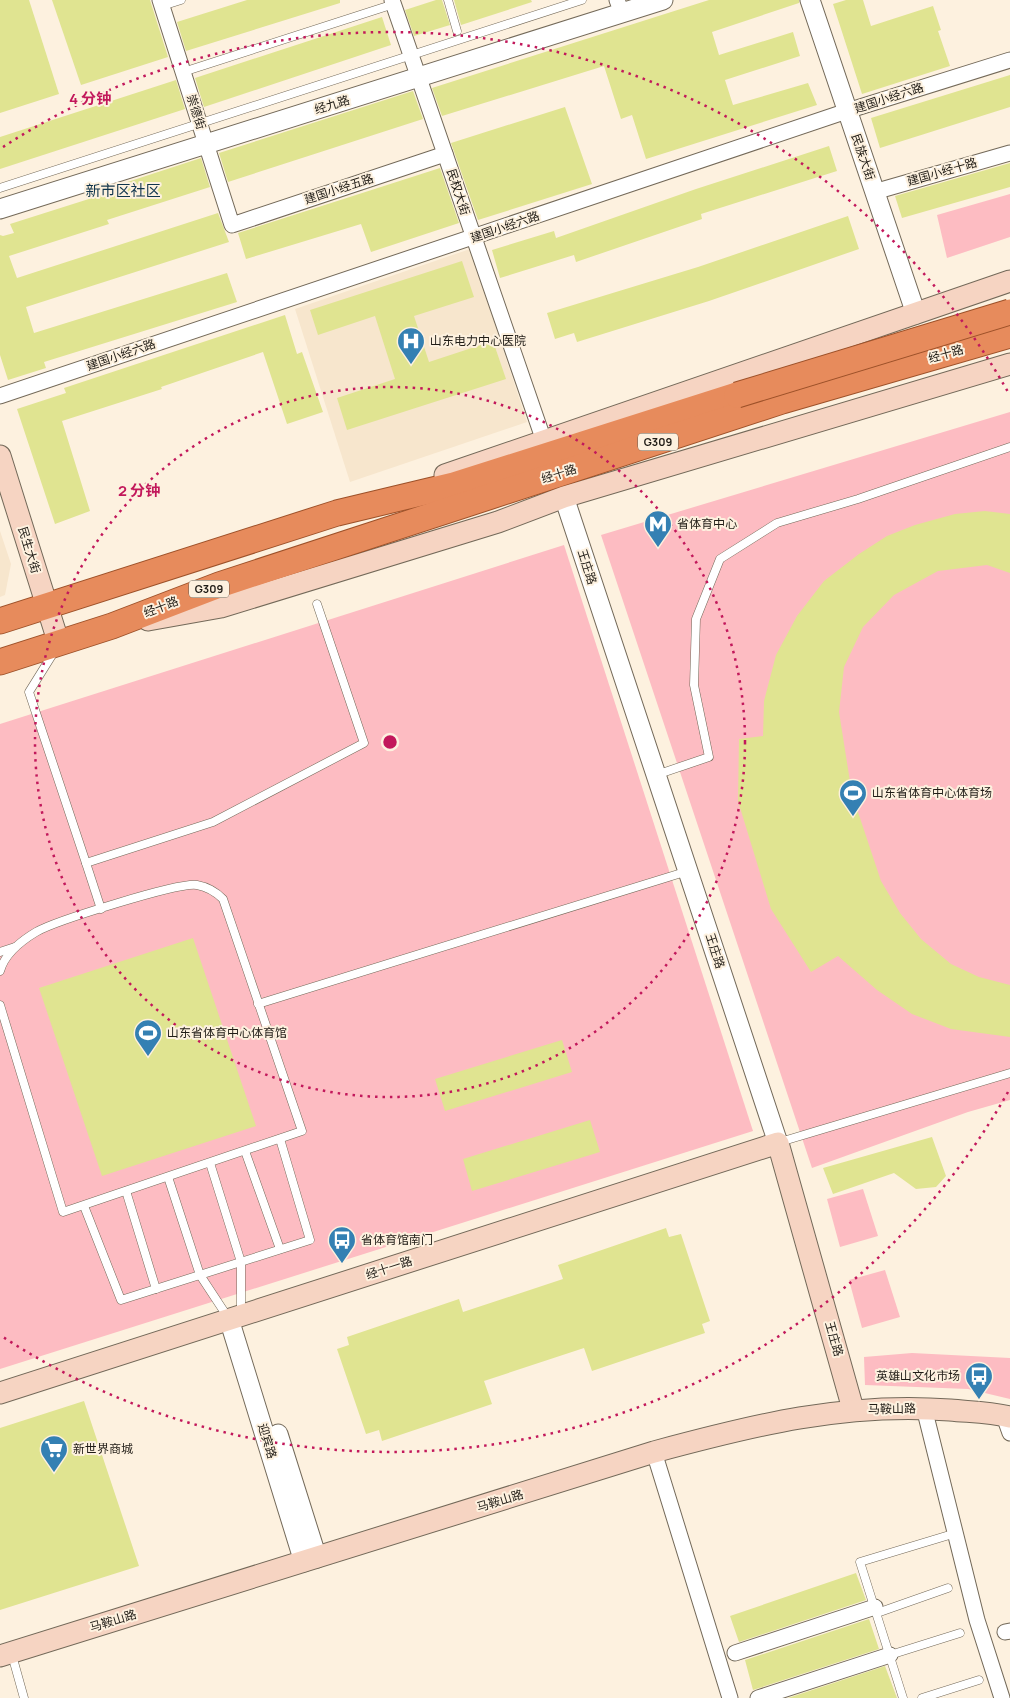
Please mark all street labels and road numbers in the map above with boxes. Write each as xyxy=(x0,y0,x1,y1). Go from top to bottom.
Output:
street label: 建国小经六路 xyxy=(852,78,926,117)
street label: 经九路 xyxy=(312,91,352,118)
street label: 崇德街 xyxy=(183,92,210,132)
street label: 民族大街 xyxy=(848,131,879,182)
street label: 建国小经十路 xyxy=(905,153,979,190)
street label: 民权大街 xyxy=(443,166,474,217)
street label: 建国小经五路 xyxy=(302,169,376,208)
street label: 建国小经六路 xyxy=(468,207,542,246)
street label: 建国小经六路 xyxy=(84,335,158,374)
street label: 经十路 xyxy=(926,340,966,367)
road number: G309 xyxy=(638,434,678,451)
street label: 经十路 xyxy=(539,460,579,487)
street label: 民生大街 xyxy=(14,524,45,575)
street label: 王庄路 xyxy=(574,547,601,587)
road number: G309 xyxy=(189,580,229,598)
street label: 经十路 xyxy=(141,592,181,621)
street label: 王庄路 xyxy=(702,931,729,971)
street label: 经十一路 xyxy=(363,1252,414,1283)
street label: 王庄路 xyxy=(821,1319,848,1359)
street label: 马鞍山路 xyxy=(868,1400,916,1417)
street label: 迎宾路 xyxy=(254,1421,281,1461)
street label: 马鞍山路 xyxy=(474,1485,525,1516)
street label: 马鞍山路 xyxy=(87,1605,138,1636)

